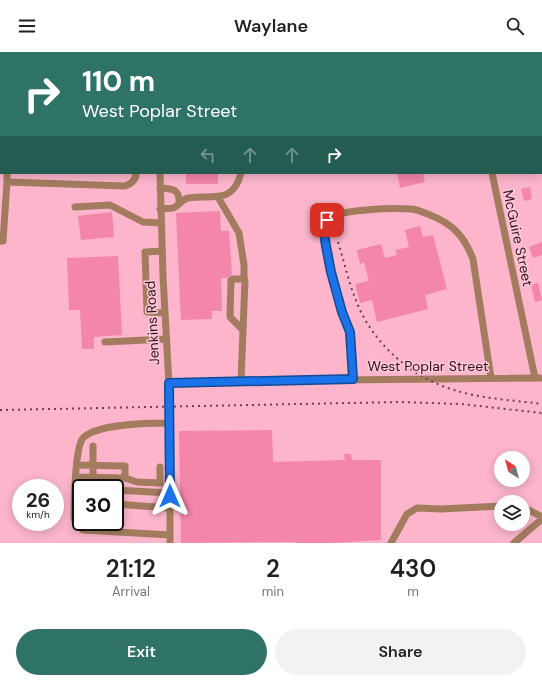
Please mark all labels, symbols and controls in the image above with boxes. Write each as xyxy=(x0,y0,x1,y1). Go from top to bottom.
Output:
text: Waylane xyxy=(234,14,308,38)
icon: menu xyxy=(16,15,38,37)
icon: search xyxy=(504,15,526,37)
text: 110 m xyxy=(82,63,155,100)
icon: right xyxy=(16,68,68,120)
text: West Poplar Street xyxy=(82,99,237,123)
icon: left xyxy=(197,144,219,166)
icon: ahead xyxy=(239,144,261,166)
icon: ahead xyxy=(281,144,303,166)
icon: right xyxy=(323,144,345,166)
street label: McGuire Street xyxy=(499,188,537,288)
pin xyxy=(310,203,344,237)
icon: arrive xyxy=(316,209,338,231)
street label: Jenkins Road xyxy=(141,280,163,366)
street label: West Poplar Street xyxy=(368,357,488,375)
north arrow xyxy=(494,451,530,487)
map controls xyxy=(494,451,530,531)
position arrow xyxy=(149,475,191,517)
speed limit sign: 30 xyxy=(72,479,124,531)
text: 26 xyxy=(26,487,50,513)
button: layers xyxy=(494,495,530,531)
text: km/h xyxy=(26,508,50,521)
text: 21:12 xyxy=(106,553,156,584)
text: 2 xyxy=(266,553,280,584)
text: 430 xyxy=(390,553,436,584)
text: Arrival xyxy=(112,583,150,600)
text: min xyxy=(262,583,284,600)
text: m xyxy=(407,583,419,600)
button: Exit xyxy=(16,629,267,675)
button: Share xyxy=(275,629,526,675)

